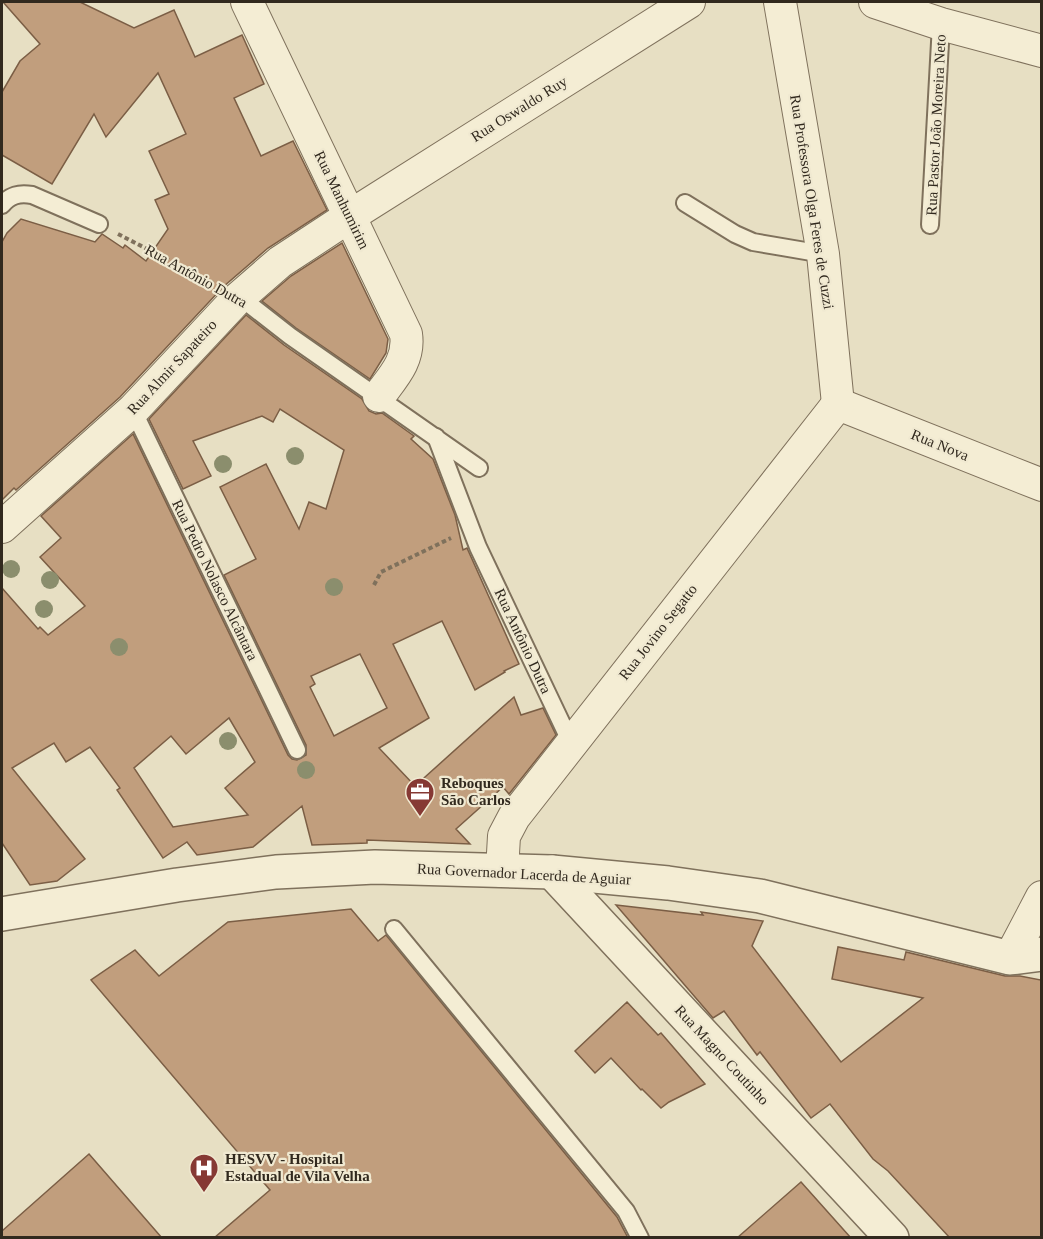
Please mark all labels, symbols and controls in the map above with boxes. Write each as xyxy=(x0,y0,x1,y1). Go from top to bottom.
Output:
street label: Rua Pastor João Moreira Neto xyxy=(923,34,949,216)
street label: Rua Oswaldo Ruy xyxy=(468,73,570,145)
street label: Rua Professora Olga Feres de Cuzzi xyxy=(787,94,837,310)
street label: Rua Manhumirim xyxy=(311,148,373,252)
street label: Rua Antônio Dutra xyxy=(142,241,250,311)
street label: Rua Almir Sapateiro xyxy=(124,316,220,418)
street label: Rua Nova xyxy=(909,426,971,464)
street label: Rua Pedro Nolasco Alcântara xyxy=(169,497,261,663)
street label: Rua Jovino Segatto xyxy=(616,581,700,683)
street label: Rua Antônio Dutra xyxy=(492,586,555,696)
place label: Reboques São Carlos xyxy=(441,775,511,808)
office icon: Reboques São Carlos xyxy=(404,776,436,818)
street label: Rua Governador Lacerda de Aguiar xyxy=(417,860,631,888)
street label: Rua Magno Coutinho xyxy=(672,1002,772,1108)
place label: HESVV - Hospital Estadual de Vila Velha xyxy=(225,1151,370,1184)
hospital icon: HESVV - Hospital Estadual de Vila Velha xyxy=(188,1152,220,1194)

